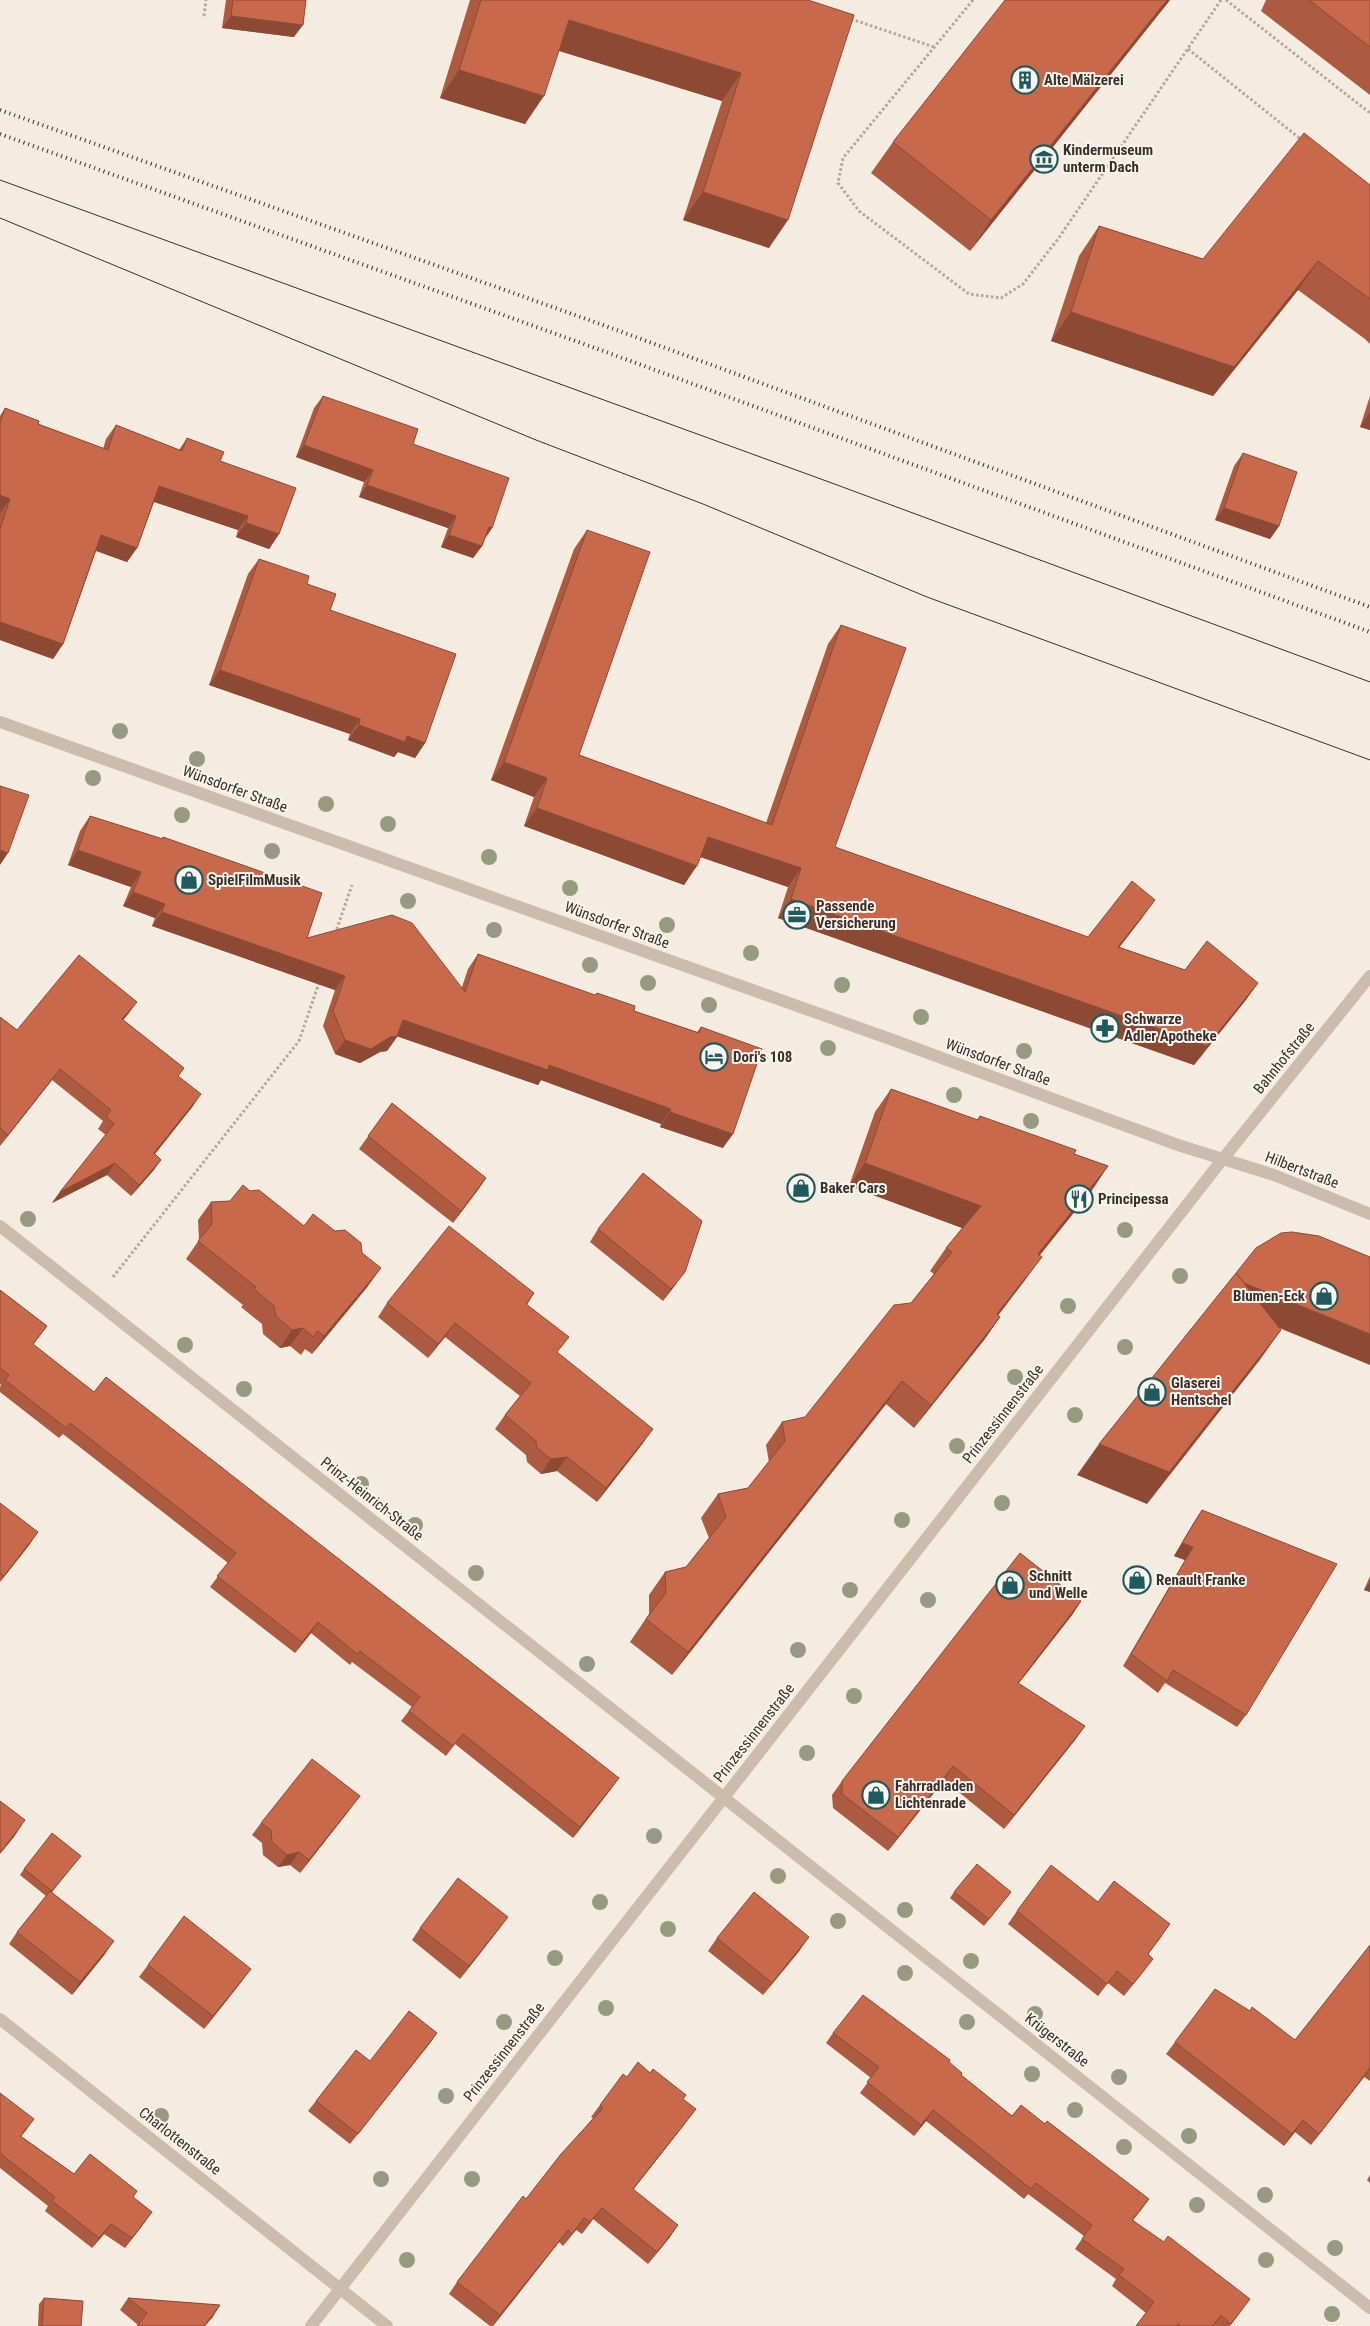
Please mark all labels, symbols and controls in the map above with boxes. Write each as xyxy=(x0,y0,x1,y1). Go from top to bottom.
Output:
building icon: Alte Mälzerei xyxy=(1010,65,1040,95)
place label: Alte Mälzerei xyxy=(1044,71,1124,89)
place label: Kindermuseum unterm Dach xyxy=(1063,141,1153,176)
museum icon: Kindermuseum unterm Dach xyxy=(1029,144,1059,174)
street label: Wünsdorfer Straße xyxy=(180,762,290,816)
shop icon: SpielFilmMusik xyxy=(174,865,204,895)
place label: SpielFilmMusik xyxy=(208,871,301,889)
place label: Passende Versicherung xyxy=(816,897,896,932)
street label: Wünsdorfer Straße xyxy=(562,898,672,952)
office icon: Passende Versicherung xyxy=(782,900,812,930)
place label: Schwarze Adler Apotheke xyxy=(1124,1010,1217,1045)
pharmacy icon: Schwarze Adler Apotheke xyxy=(1090,1013,1120,1043)
street label: Bahnhofstraße xyxy=(1250,1019,1318,1097)
street label: Wünsdorfer Straße xyxy=(943,1035,1053,1089)
hotel icon: Dori's 108 xyxy=(699,1042,729,1072)
place label: Dori's 108 xyxy=(733,1048,792,1066)
street label: Hilbertstraße xyxy=(1263,1148,1341,1192)
shop icon: Baker Cars xyxy=(786,1173,816,1203)
place label: Baker Cars xyxy=(820,1179,886,1197)
restaurant icon: Principessa xyxy=(1064,1184,1094,1214)
place label: Principessa xyxy=(1098,1190,1169,1208)
shop icon: Blumen-Eck xyxy=(1309,1281,1339,1311)
place label: Blumen-Eck xyxy=(1233,1287,1306,1305)
street label: Prinzessinnenstraße xyxy=(959,1361,1047,1467)
place label: Glaserei Hentschel xyxy=(1171,1374,1231,1409)
shop icon: Glaserei Hentschel xyxy=(1137,1377,1167,1407)
street label: Prinz-Heinrich-Straße xyxy=(317,1453,427,1545)
shop icon: Renault Franke xyxy=(1122,1565,1152,1595)
place label: Schnitt und Welle xyxy=(1029,1567,1088,1602)
shop icon: Schnitt und Welle xyxy=(995,1570,1025,1600)
place label: Renault Franke xyxy=(1156,1571,1246,1589)
street label: Prinzessinnenstraße xyxy=(710,1680,798,1786)
place label: Fahrradladen Lichtenrade xyxy=(895,1777,973,1812)
shop icon: Fahrradladen Lichtenrade xyxy=(861,1780,891,1810)
street label: Prinzessinnenstraße xyxy=(460,1999,548,2105)
street label: Krügerstraße xyxy=(1021,2009,1093,2071)
street label: Charlottenstraße xyxy=(135,2103,225,2179)

